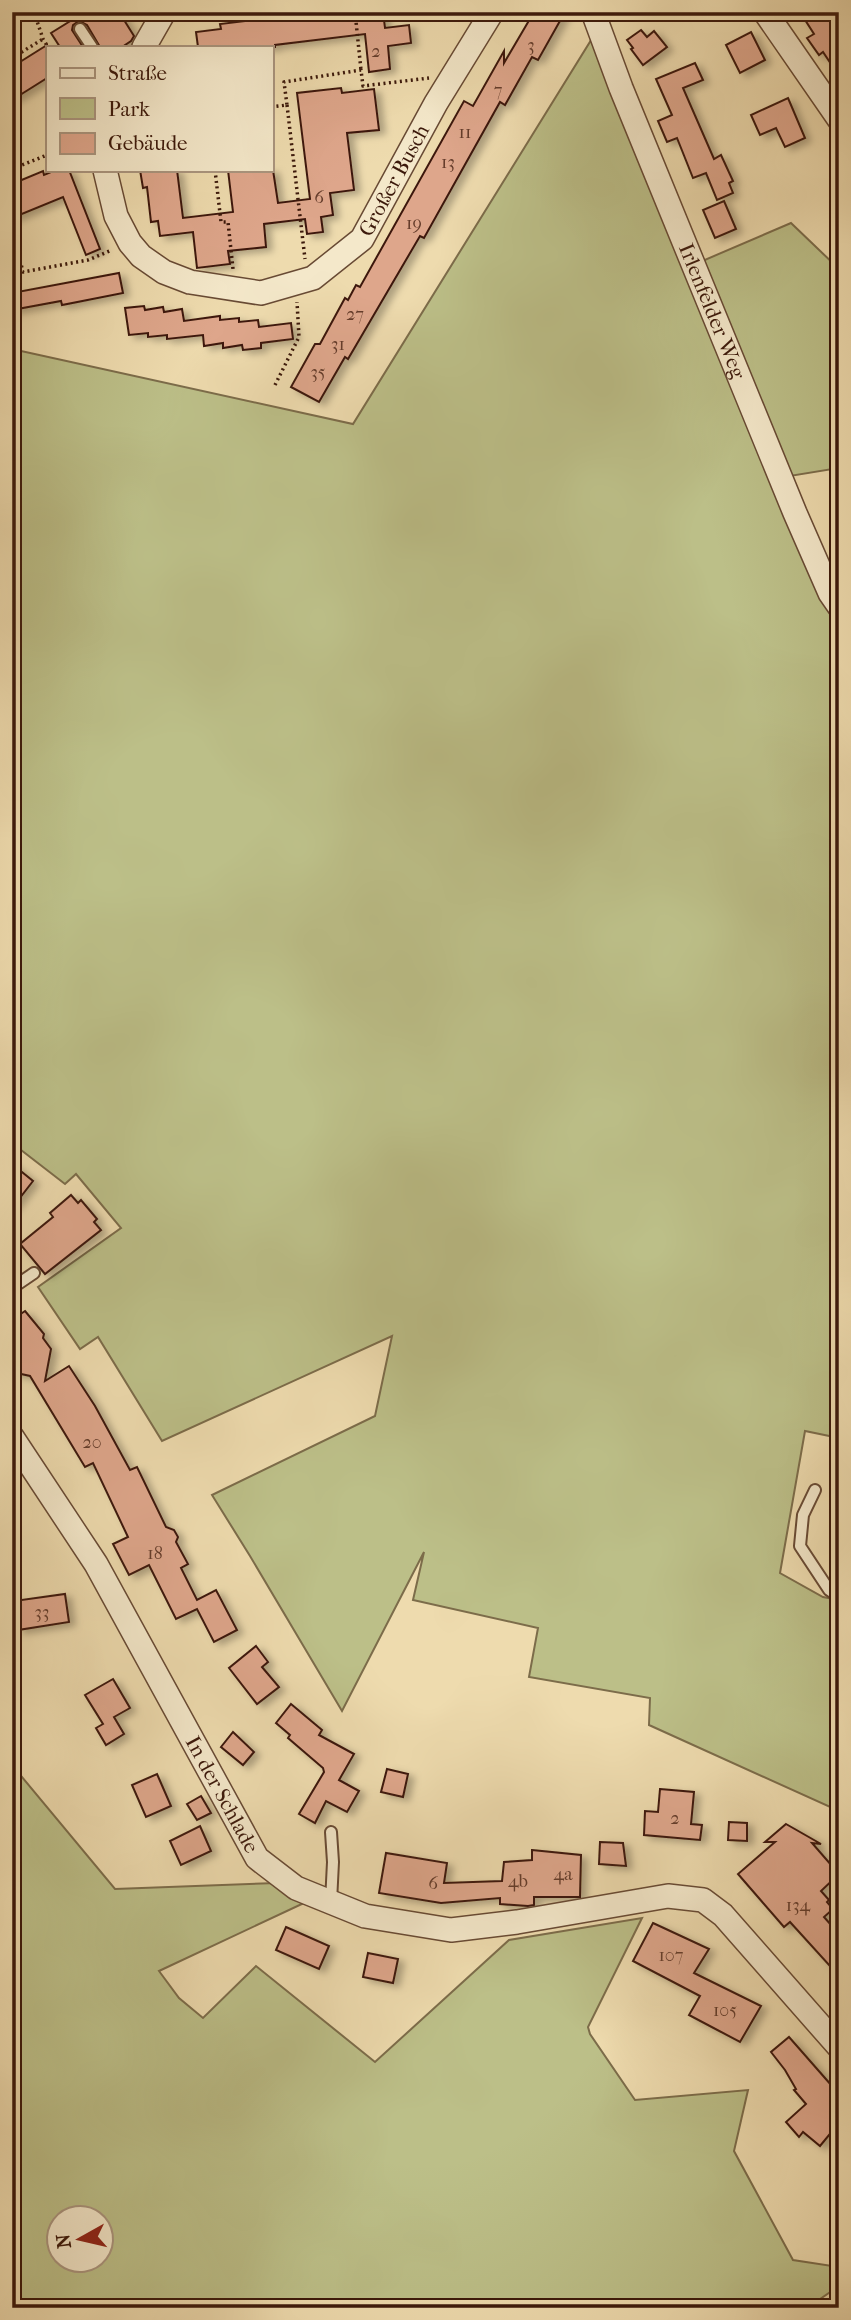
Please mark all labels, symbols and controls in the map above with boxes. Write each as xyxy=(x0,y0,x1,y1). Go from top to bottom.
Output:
house number: 3 xyxy=(527,35,535,56)
house number: 2 xyxy=(371,41,381,62)
legend xyxy=(46,46,273,172)
text: Straße xyxy=(108,61,167,85)
house number: 7 xyxy=(494,80,503,101)
text: Park xyxy=(108,97,150,121)
street label: Großer Busch xyxy=(354,120,434,240)
house number: 11 xyxy=(459,122,471,143)
text: Gebäude xyxy=(108,131,188,155)
house number: 13 xyxy=(441,152,455,173)
house number: 6 xyxy=(314,187,324,208)
house number: 19 xyxy=(406,213,422,234)
street label: Irlenfelder Weg xyxy=(674,240,751,383)
house number: 27 xyxy=(346,304,364,325)
house number: 31 xyxy=(331,334,345,355)
house number: 35 xyxy=(310,362,326,383)
house number: 20 xyxy=(82,1432,102,1453)
house number: 18 xyxy=(147,1543,163,1564)
house number: 33 xyxy=(35,1602,49,1623)
street label: In der Schlade xyxy=(181,1732,264,1857)
house number: 2 xyxy=(670,1808,680,1829)
house number: 4a xyxy=(554,1864,573,1885)
house number: 4b xyxy=(508,1871,528,1892)
house number: 6 xyxy=(428,1873,438,1894)
house number: 134 xyxy=(786,1895,811,1916)
house number: 107 xyxy=(659,1945,684,1966)
house number: 105 xyxy=(713,2000,737,2021)
north arrow xyxy=(46,2204,116,2274)
text: N xyxy=(52,2232,76,2250)

